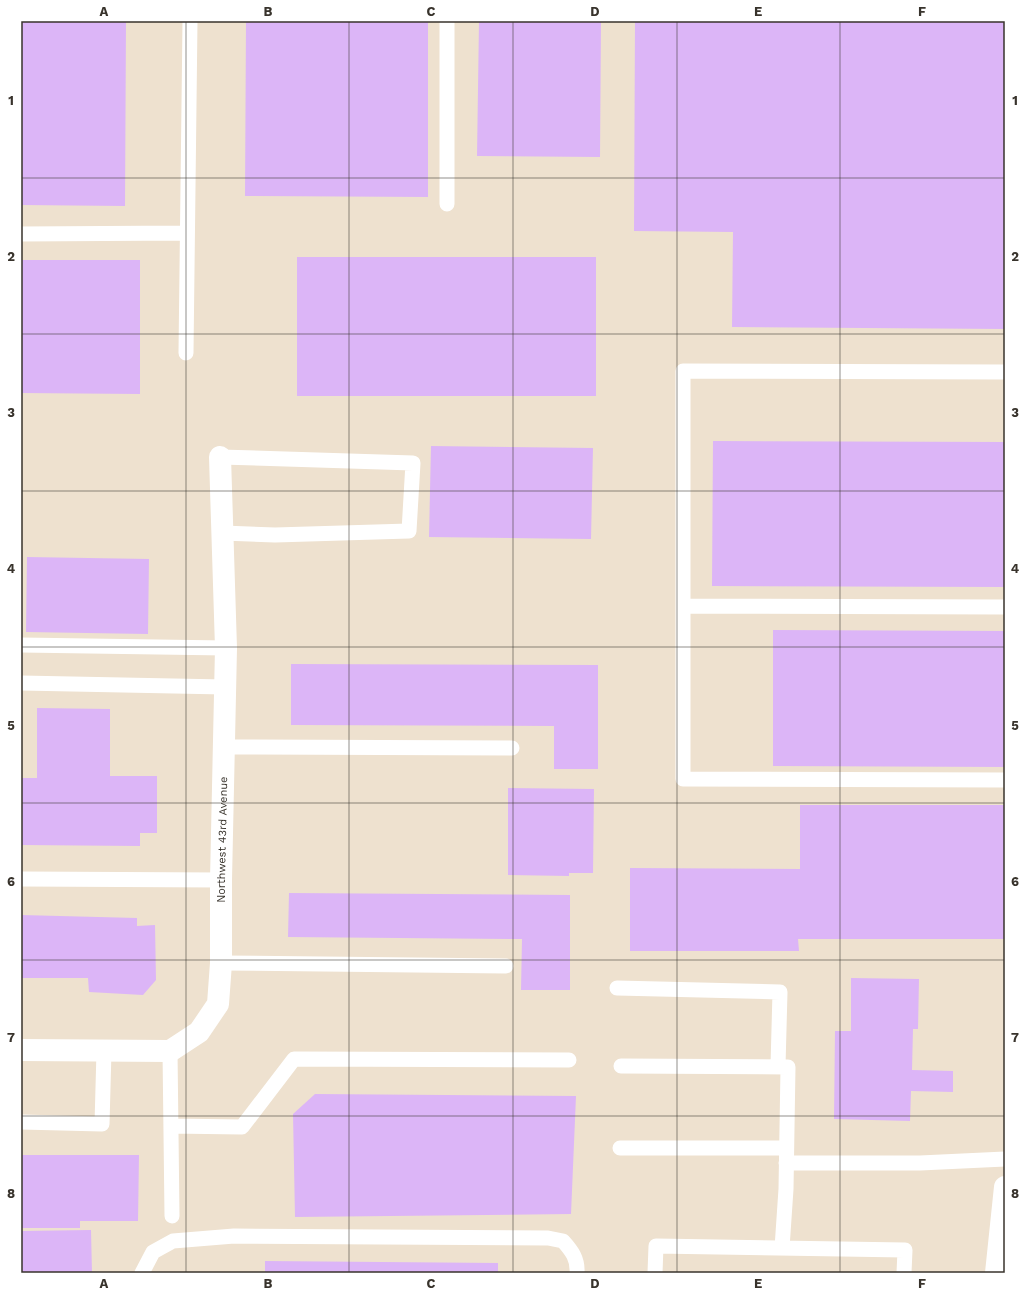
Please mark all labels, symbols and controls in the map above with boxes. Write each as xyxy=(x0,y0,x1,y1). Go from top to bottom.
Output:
text: A xyxy=(100,4,109,19)
text: B xyxy=(264,4,273,19)
text: C xyxy=(427,4,436,19)
text: D xyxy=(590,4,600,19)
text: E xyxy=(754,4,762,19)
text: F xyxy=(918,4,926,19)
text: 1 xyxy=(8,93,14,108)
text: 1 xyxy=(1012,93,1018,108)
text: 2 xyxy=(7,249,15,264)
text: 2 xyxy=(1011,249,1019,264)
text: 3 xyxy=(7,405,15,420)
text: 3 xyxy=(1011,405,1019,420)
text: 4 xyxy=(7,561,16,576)
text: 4 xyxy=(1011,561,1020,576)
text: 5 xyxy=(7,718,15,733)
text: 5 xyxy=(1011,718,1019,733)
street label: Northwest 43rd Avenue xyxy=(215,776,230,903)
text: 6 xyxy=(7,874,15,889)
text: 6 xyxy=(1011,874,1019,889)
text: 7 xyxy=(7,1030,15,1045)
text: 7 xyxy=(1011,1030,1019,1045)
text: 8 xyxy=(7,1186,15,1201)
text: 8 xyxy=(1011,1186,1019,1201)
text: A xyxy=(100,1276,109,1291)
text: B xyxy=(264,1276,273,1291)
text: C xyxy=(427,1276,436,1291)
text: D xyxy=(590,1276,600,1291)
text: E xyxy=(754,1276,762,1291)
text: F xyxy=(918,1276,926,1291)

